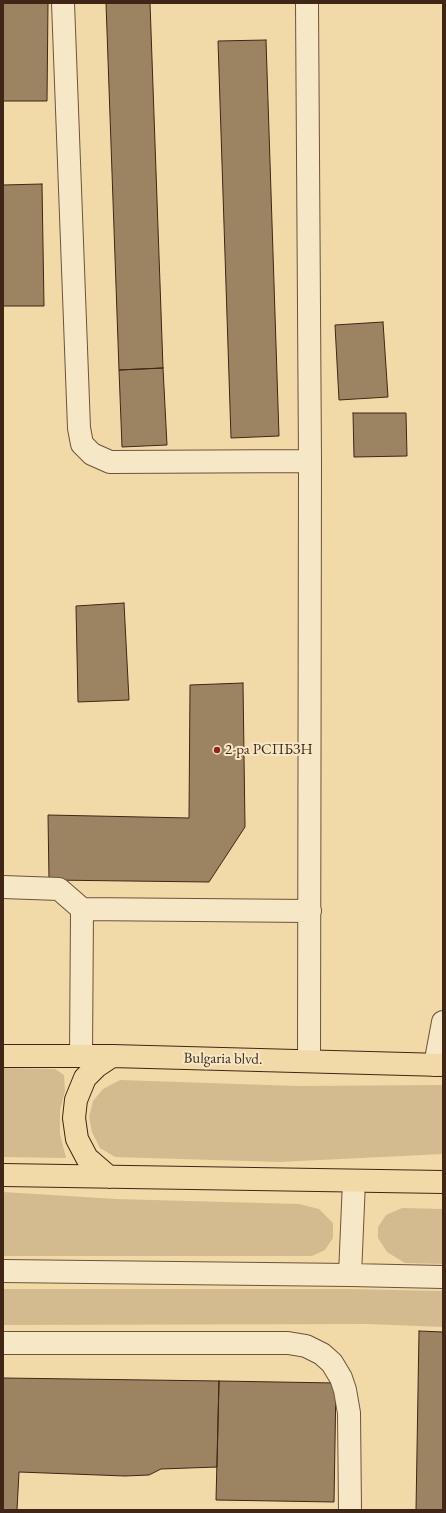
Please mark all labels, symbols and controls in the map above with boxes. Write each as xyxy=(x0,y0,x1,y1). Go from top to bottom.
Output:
place label: 2-ра РСПБЗН xyxy=(225,741,313,759)
marker: 2-ра РСПБЗН xyxy=(212,745,222,755)
street label: Bulgaria blvd. xyxy=(183,1049,263,1069)

